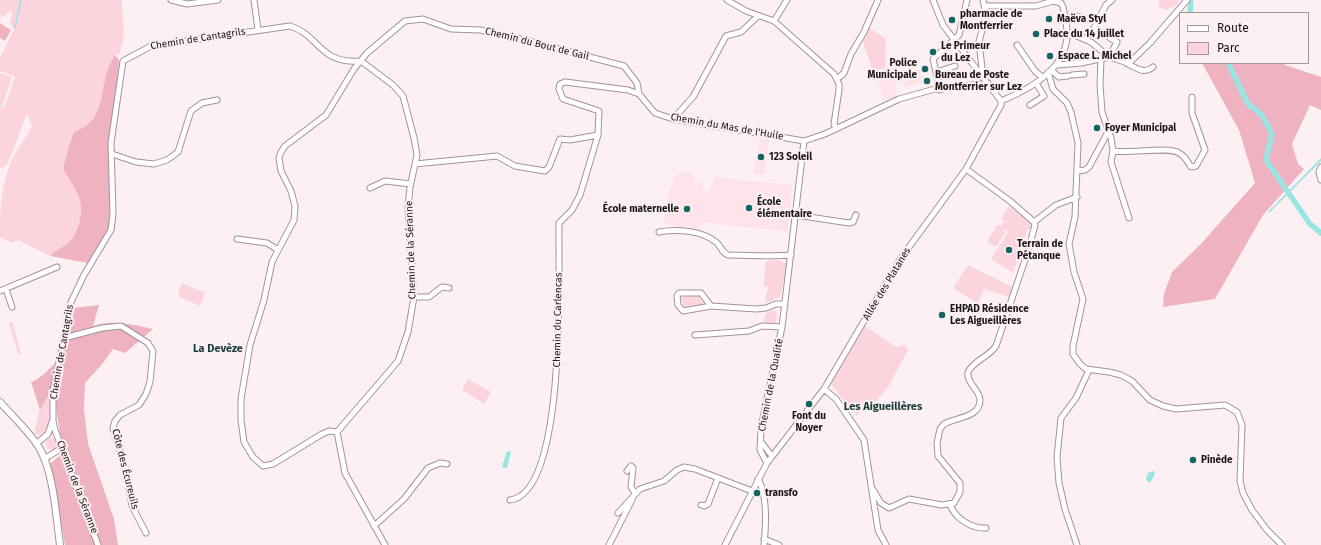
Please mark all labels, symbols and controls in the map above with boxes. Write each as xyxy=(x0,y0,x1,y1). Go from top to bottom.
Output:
place label: pharmacie de Montferrier xyxy=(960,8,1022,32)
legend xyxy=(1179,12,1309,64)
place label: Maëva Styl xyxy=(1057,13,1106,25)
marker: Maëva Styl xyxy=(1044,14,1054,24)
marker: pharmacie de Montferrier xyxy=(947,15,957,25)
text: Route xyxy=(1217,21,1249,35)
street label: Chemin du Bout de Gail xyxy=(484,25,590,63)
street label: Chemin de Cantagrils xyxy=(150,26,246,52)
place label: Place du 14 juillet xyxy=(1044,28,1124,40)
marker: Place du 14 juillet xyxy=(1031,29,1041,39)
place label: Le Primeur du Lez xyxy=(941,40,990,64)
text: Parc xyxy=(1217,41,1240,55)
marker: Le Primeur du Lez xyxy=(928,47,938,57)
place label: Espace L. Michel xyxy=(1058,50,1131,62)
marker: Espace L. Michel xyxy=(1045,51,1055,61)
place label: Police Municipale xyxy=(868,57,917,80)
marker: Police Municipale xyxy=(920,64,930,74)
place label: Bureau de Poste Montferrier sur Lez xyxy=(935,69,1022,92)
marker: Bureau de Poste Montferrier sur Lez xyxy=(922,76,932,86)
street label: Chemin du Mas de l'Huile xyxy=(670,111,784,143)
place label: Foyer Municipal xyxy=(1105,122,1176,134)
marker: Foyer Municipal xyxy=(1092,123,1102,133)
place label: 123 Soleil xyxy=(769,151,812,163)
marker: 123 Soleil xyxy=(756,152,766,162)
place label: École élémentaire xyxy=(757,196,812,220)
street label: Chemin de la Séranne xyxy=(403,200,419,300)
place label: École maternelle xyxy=(603,203,679,215)
marker: École élémentaire xyxy=(744,203,754,213)
marker: École maternelle xyxy=(682,204,692,214)
place label: Terrain de Pétanque xyxy=(1017,238,1063,262)
street label: Allée des Platanes xyxy=(861,245,913,323)
marker: Terrain de Pétanque xyxy=(1004,245,1014,255)
street label: Chemin du Carlencas xyxy=(551,272,565,368)
place label: EHPAD Résidence Les Aigueillères xyxy=(950,303,1029,326)
street label: Chemin de Cantagrils xyxy=(48,304,76,400)
marker: EHPAD Résidence Les Aigueillères xyxy=(937,310,947,320)
street label: Chemin de la Qualité xyxy=(756,337,786,433)
district label: La Devèze xyxy=(193,342,243,356)
marker: Font du Noyer xyxy=(804,399,814,409)
district label: Les Aigueillères xyxy=(844,400,922,414)
place label: Font du Noyer xyxy=(792,410,826,434)
street label: Côte des Écureuils xyxy=(109,428,141,510)
street label: Chemin de la Séranne xyxy=(54,439,100,535)
place label: Pinède xyxy=(1201,454,1233,466)
marker: Pinède xyxy=(1188,455,1198,465)
place label: transfo xyxy=(765,487,798,499)
marker: transfo xyxy=(752,488,762,498)

